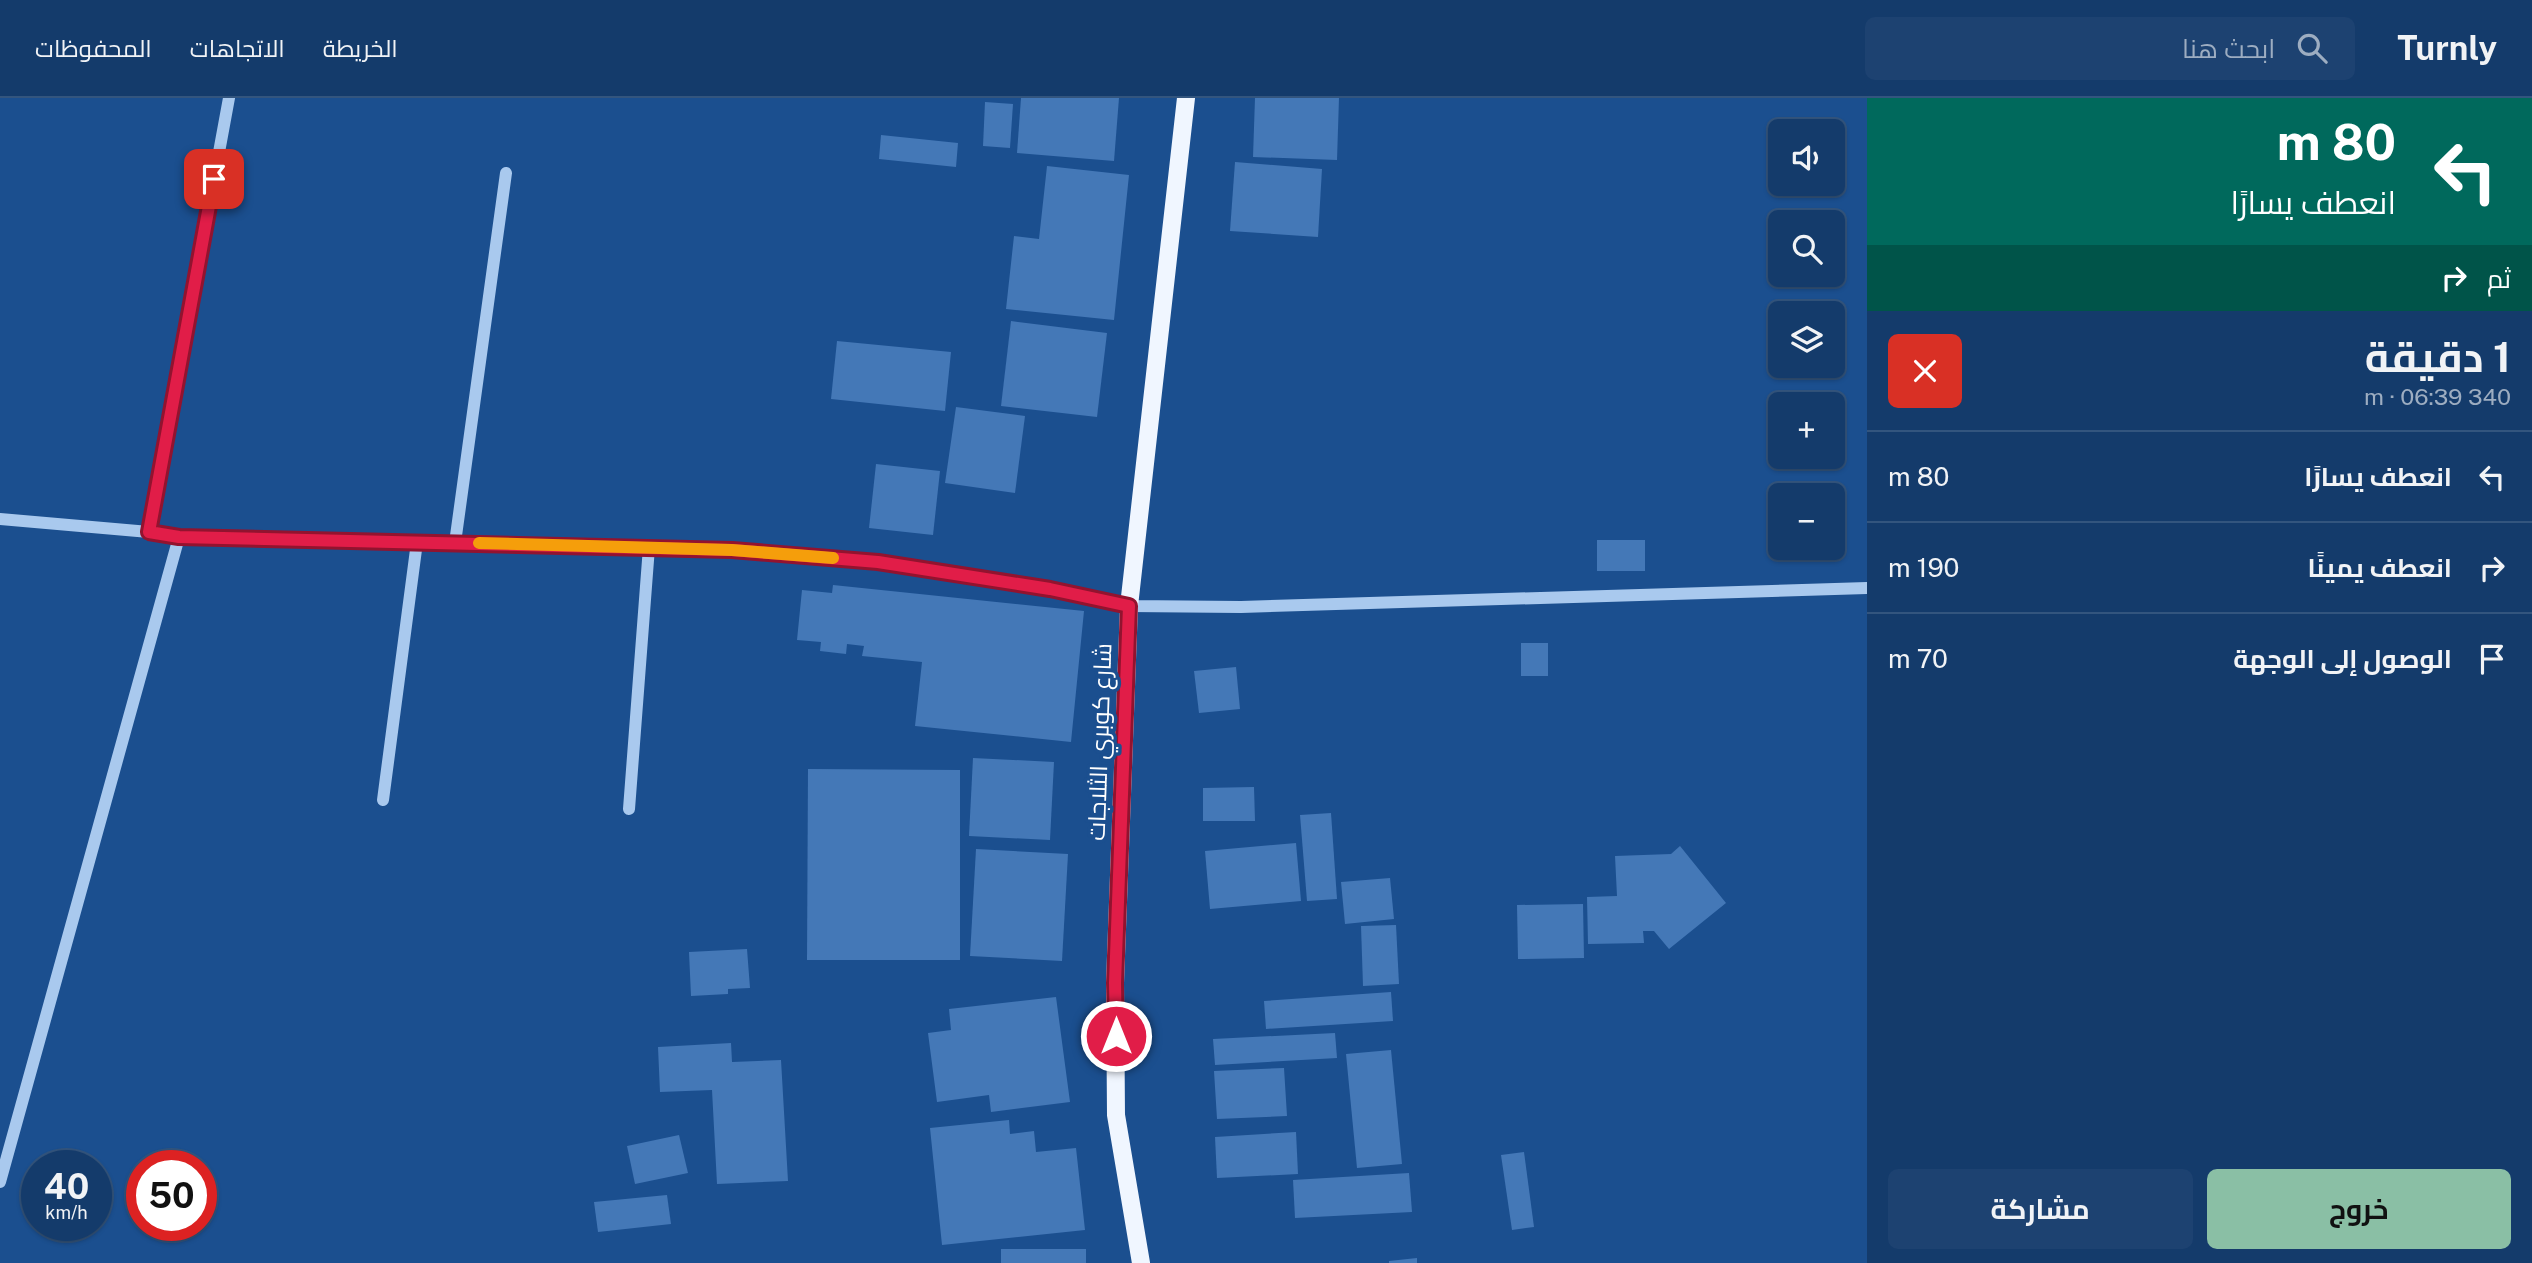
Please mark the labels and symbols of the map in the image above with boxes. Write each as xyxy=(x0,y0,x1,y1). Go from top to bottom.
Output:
pin xyxy=(184,149,244,209)
street label: شارع كوبري الثلاجات xyxy=(1082,643,1121,841)
position arrow xyxy=(1079,999,1153,1073)
speed limit sign: 50 xyxy=(126,1150,217,1241)

